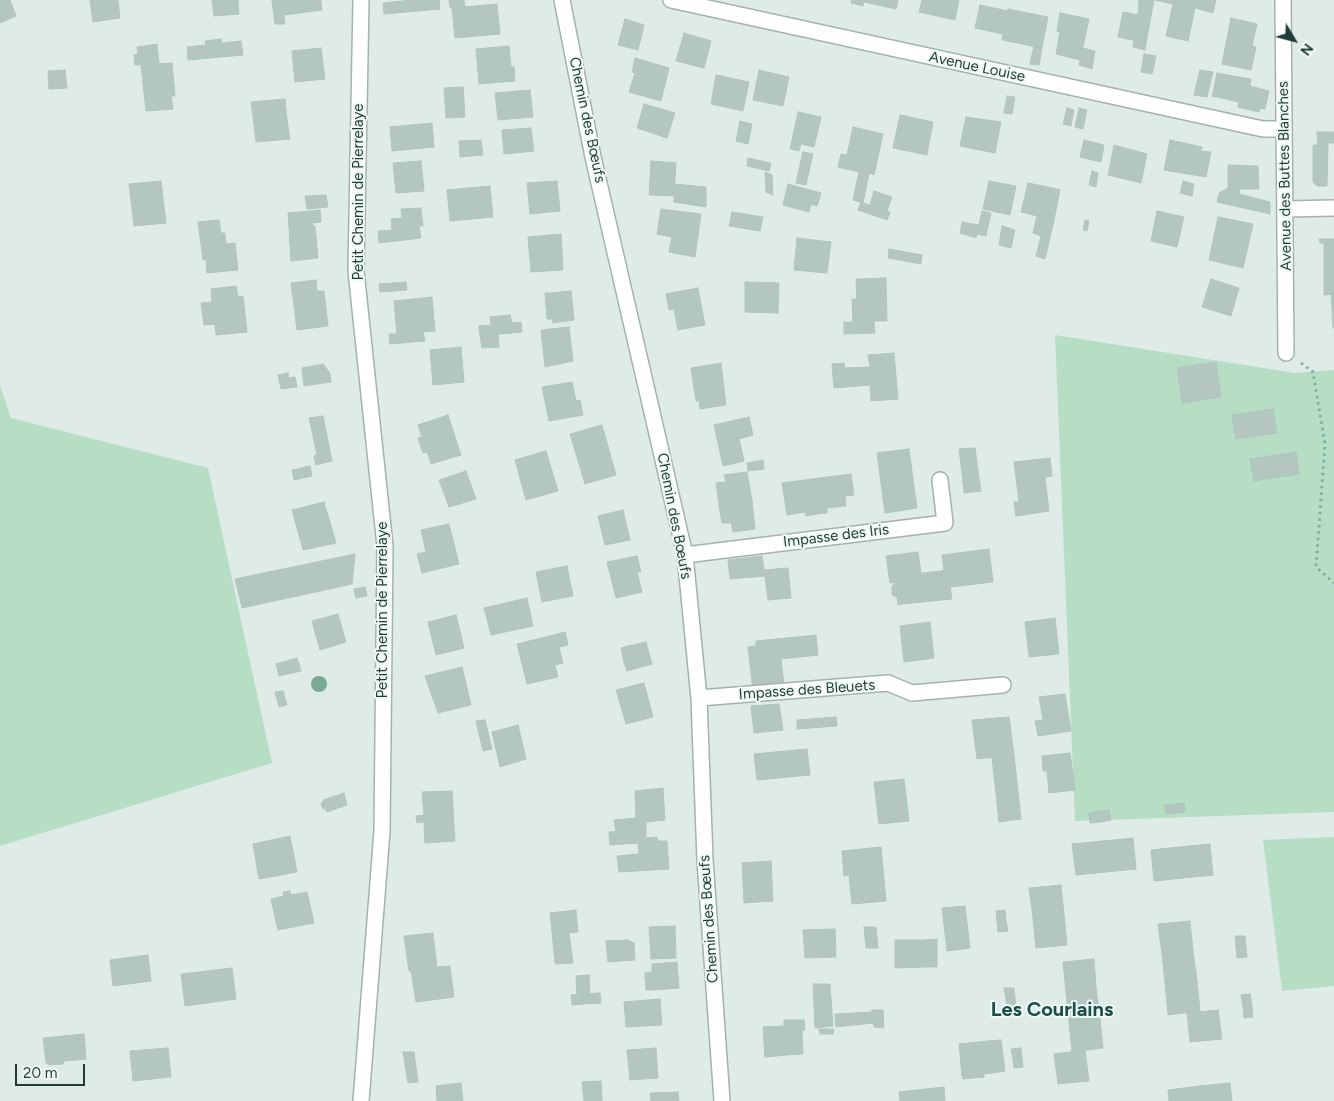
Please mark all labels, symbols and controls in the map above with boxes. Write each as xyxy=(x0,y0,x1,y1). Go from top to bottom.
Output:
north arrow xyxy=(1269,15,1319,65)
text: N xyxy=(1296,40,1316,59)
street label: Avenue Louise xyxy=(927,48,1027,86)
street label: Chemin des Bœufs xyxy=(565,55,609,185)
street label: Avenue des Buttes Blanches xyxy=(1274,81,1296,271)
street label: Petit Chemin de Pierrelaye xyxy=(350,103,368,281)
street label: Chemin des Bœufs xyxy=(653,451,695,581)
street label: Petit Chemin de Pierrelaye xyxy=(374,521,392,699)
street label: Impasse des Iris xyxy=(782,521,890,551)
street label: Impasse des Bleuets xyxy=(738,676,876,704)
street label: Chemin des Bœufs xyxy=(696,854,722,984)
district label: Les Courlains xyxy=(991,998,1113,1022)
scale bar xyxy=(18,1054,88,1086)
text: 20 m xyxy=(23,1064,57,1082)

